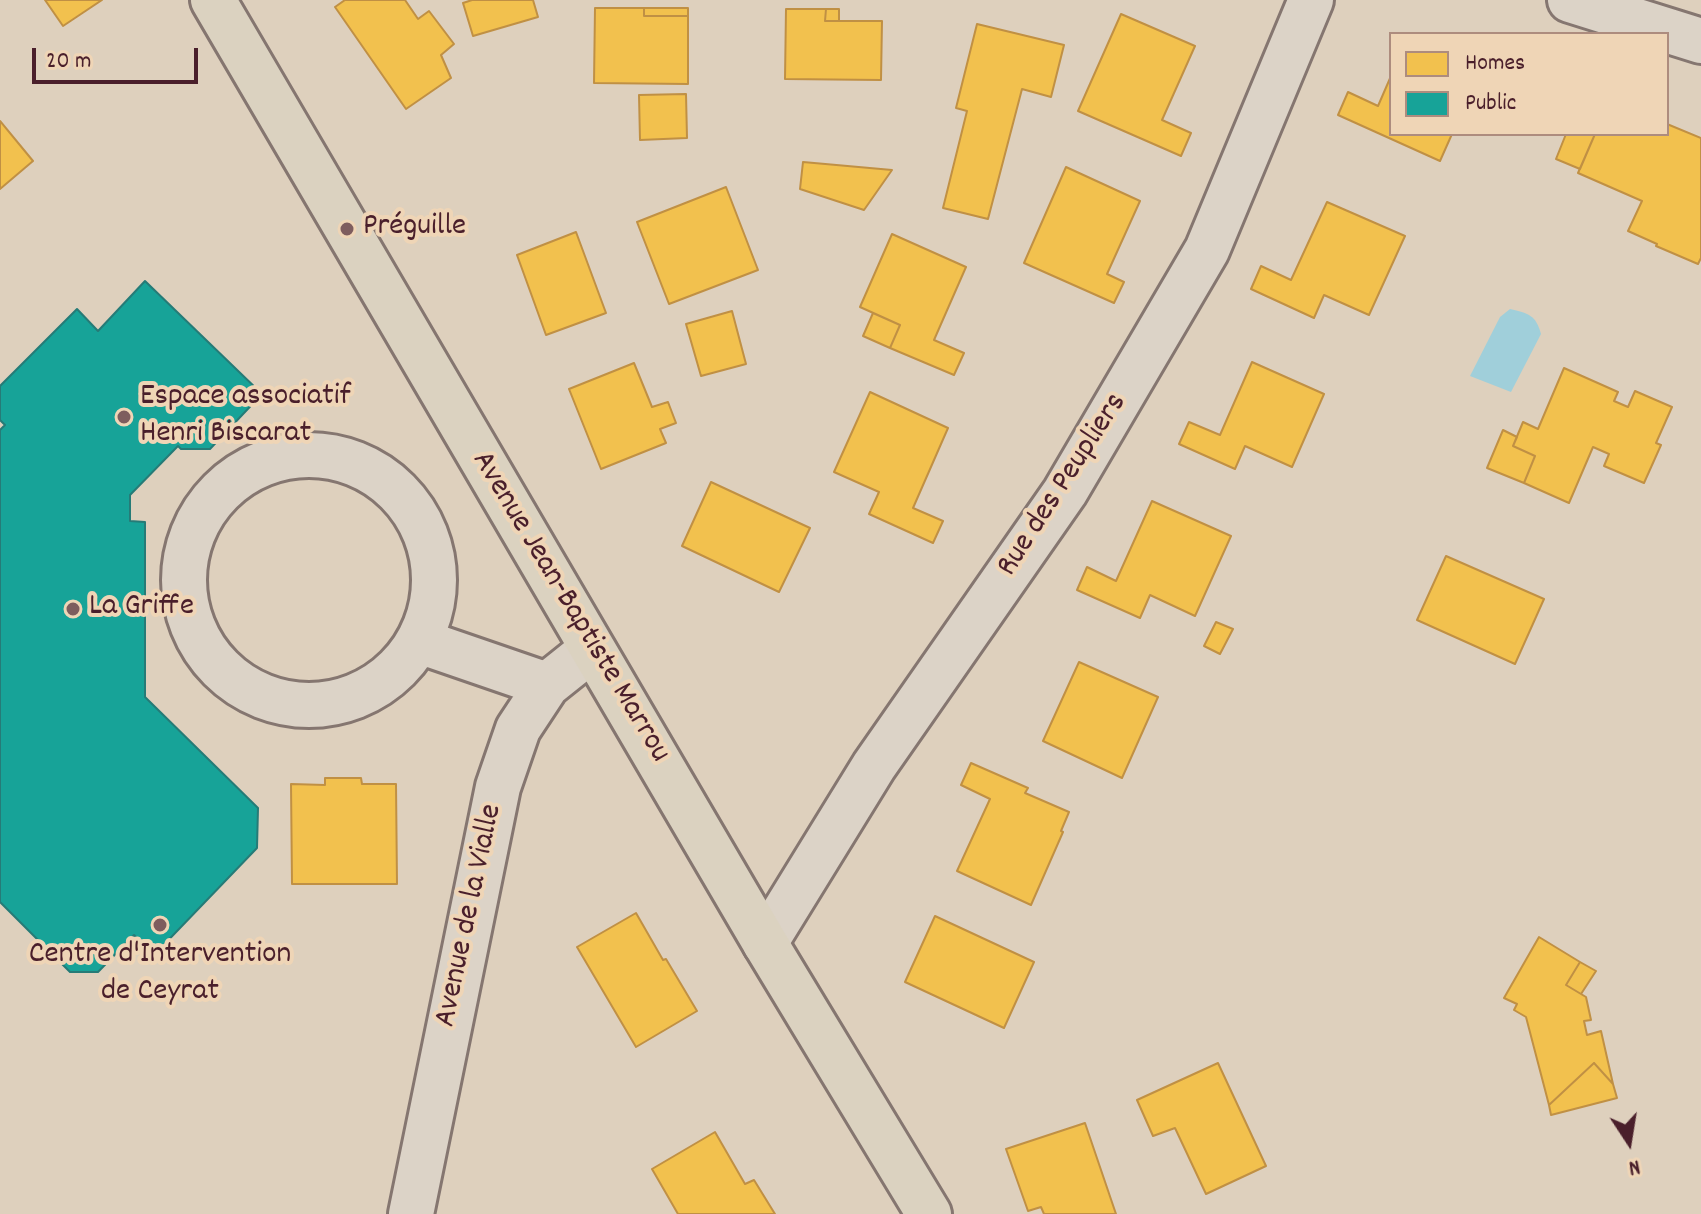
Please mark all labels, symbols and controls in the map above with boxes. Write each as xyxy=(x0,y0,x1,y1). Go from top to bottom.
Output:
scale bar xyxy=(36,32,202,82)
legend xyxy=(1389,32,1669,136)
text: 20 m xyxy=(46,45,92,79)
text: Homes xyxy=(1465,47,1525,81)
text: Public xyxy=(1465,87,1516,121)
place label: Préguille xyxy=(363,210,466,248)
marker: Préguille xyxy=(338,220,356,238)
place label: Espace associatif Henri Biscarat xyxy=(140,380,351,455)
street label: Rue des Peupliers xyxy=(991,387,1137,585)
marker: Espace associatif Henri Biscarat xyxy=(115,408,133,426)
street label: Avenue Jean-Baptiste Marrou xyxy=(461,445,677,771)
place label: La Griffe xyxy=(89,590,194,628)
marker: La Griffe xyxy=(64,600,82,618)
street label: Avenue de la Vialle xyxy=(429,801,513,1031)
marker: Centre d'Intervention de Ceyrat xyxy=(151,916,169,934)
place label: Centre d'Intervention de Ceyrat xyxy=(29,938,291,1013)
north arrow xyxy=(1589,1102,1669,1182)
text: N xyxy=(1626,1150,1643,1182)

